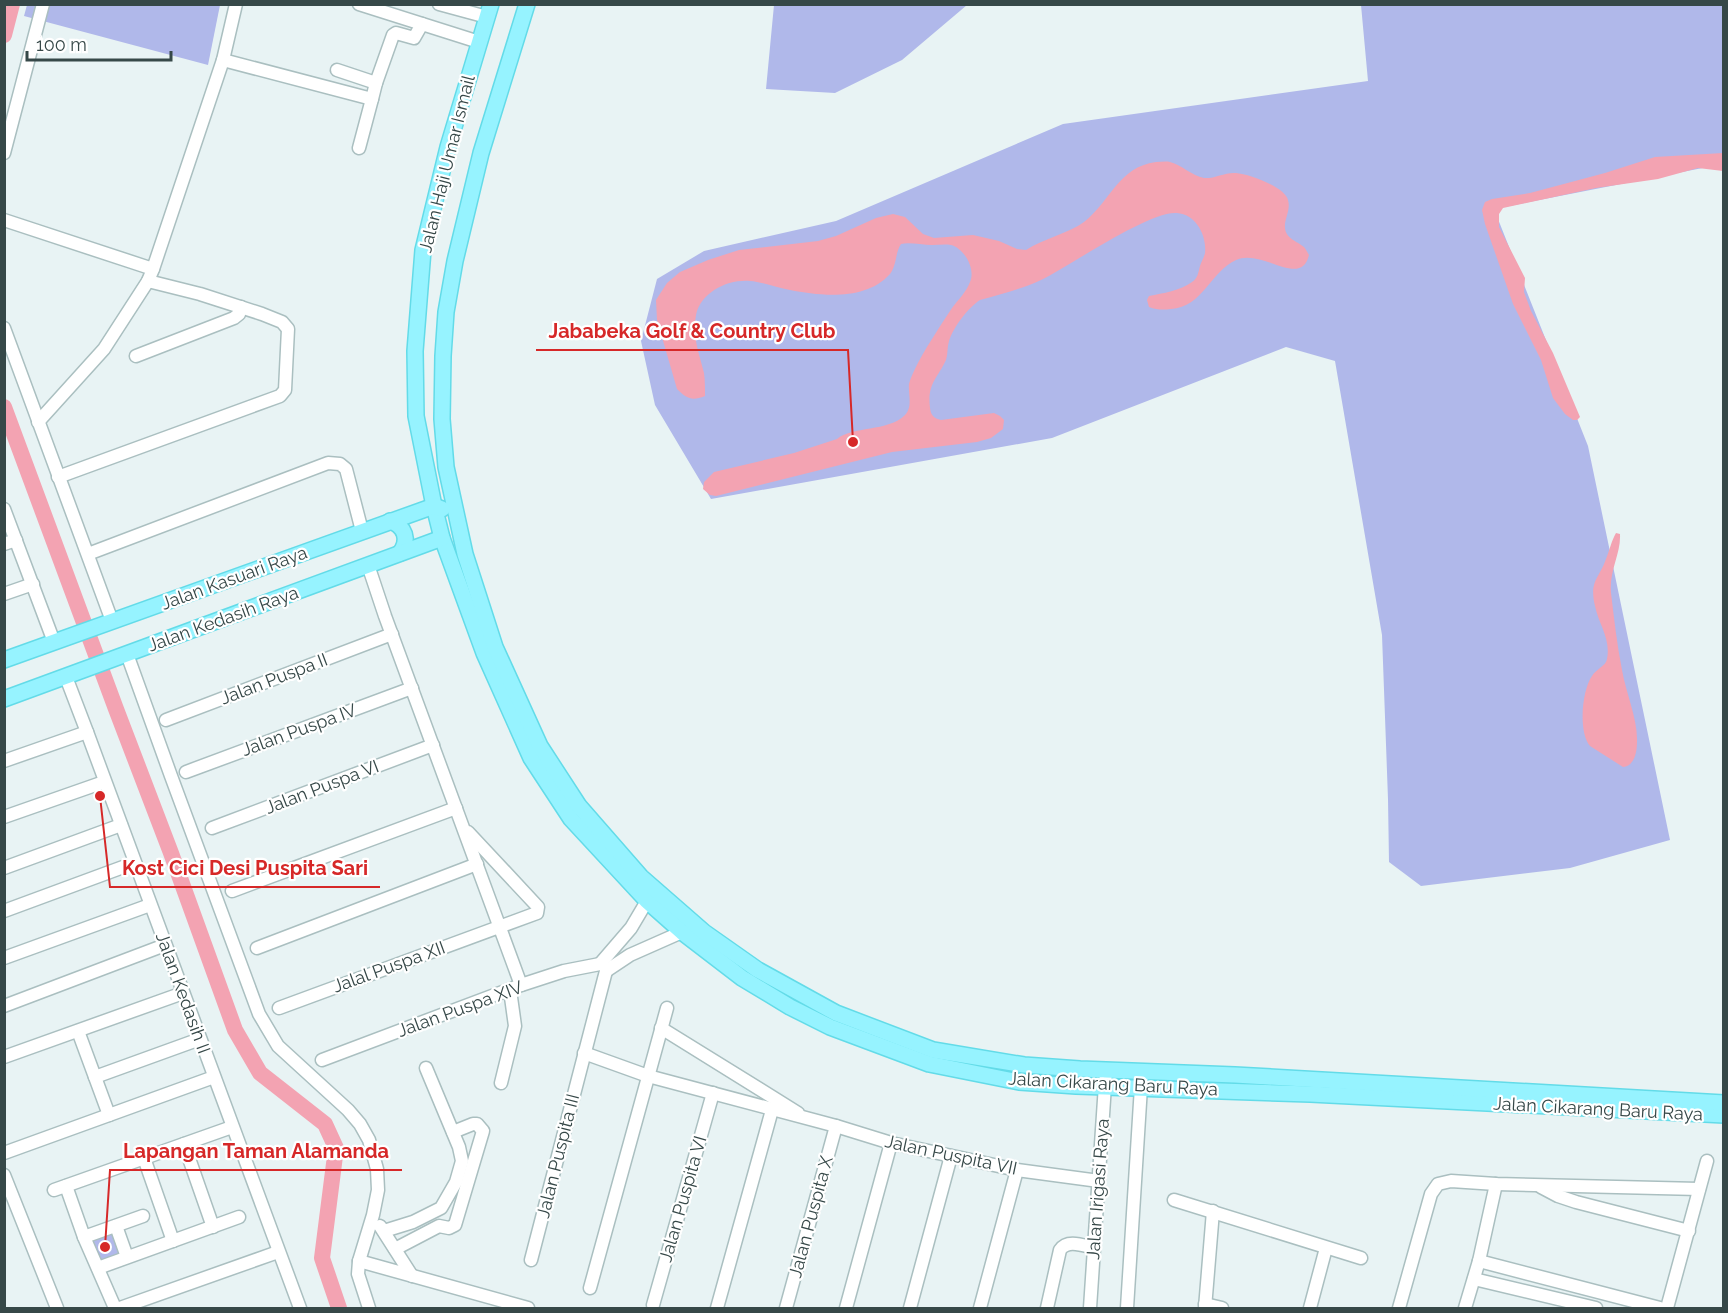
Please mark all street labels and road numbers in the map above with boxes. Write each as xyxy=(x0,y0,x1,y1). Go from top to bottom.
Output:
street label: Jalan Haji Umar Ismail xyxy=(414,73,479,255)
street label: Jalan Kasuari Raya xyxy=(158,541,310,614)
street label: Jalan Kedasih Raya xyxy=(145,581,301,656)
street label: Jalan Puspa II xyxy=(217,648,330,709)
street label: Jalan Puspa IV xyxy=(238,699,359,760)
street label: Jalan Puspa VI xyxy=(262,755,382,818)
street label: Jalan Kedasih II xyxy=(152,929,215,1056)
street label: Jalal Puspa XII xyxy=(330,936,448,997)
street label: Jalan Puspa XIV xyxy=(394,976,525,1041)
street label: Jalan Cikarang Baru Raya xyxy=(1008,1068,1218,1099)
street label: Jalan Puspita III xyxy=(532,1091,583,1220)
street label: Jalan Cikarang Baru Raya xyxy=(1493,1093,1703,1124)
street label: Jalan Irigasi Raya xyxy=(1082,1118,1113,1260)
street label: Jalan Puspita VII xyxy=(883,1130,1019,1179)
street label: Jalan Puspita VI xyxy=(654,1133,711,1264)
street label: Jalan Puspita X xyxy=(784,1153,837,1280)

